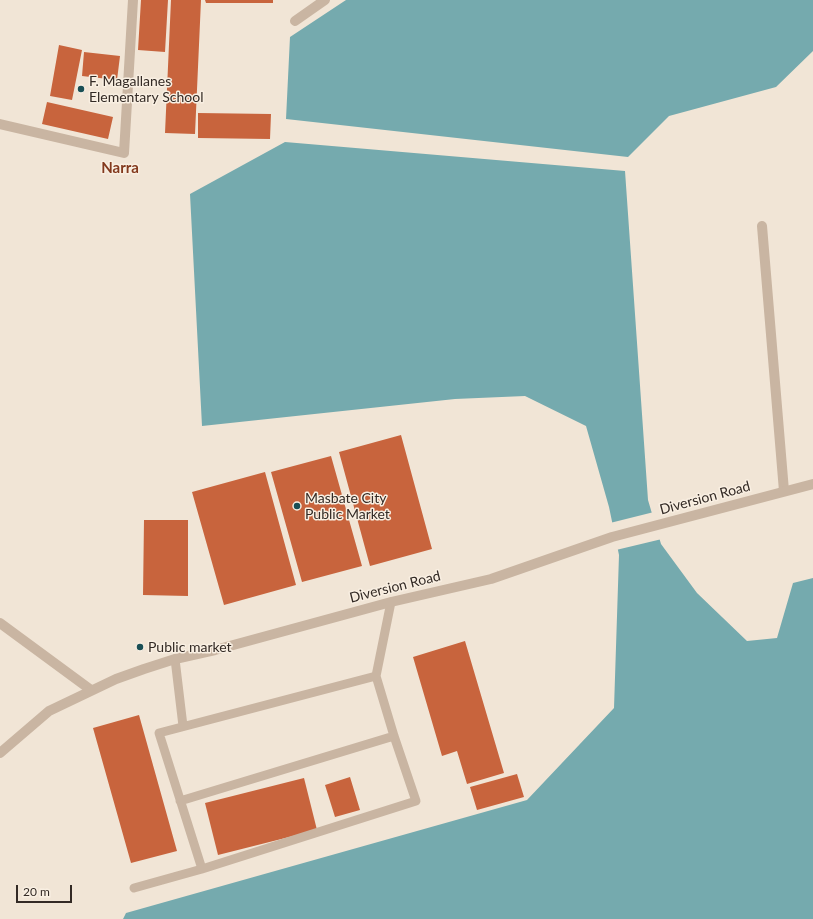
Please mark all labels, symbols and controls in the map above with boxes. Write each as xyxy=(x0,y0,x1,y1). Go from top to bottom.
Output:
place label: F. Magallanes Elementary School xyxy=(89,73,203,106)
marker: F. Magallanes Elementary School xyxy=(76,84,86,94)
district label: Narra xyxy=(101,159,139,177)
street label: Diversion Road xyxy=(658,478,752,518)
place label: Masbate City Public Market xyxy=(305,490,390,522)
marker: Masbate City Public Market xyxy=(292,501,302,511)
street label: Diversion Road xyxy=(348,568,442,606)
place label: Public market xyxy=(148,639,232,655)
marker: Public market xyxy=(135,642,145,652)
scale bar xyxy=(18,877,74,903)
text: 20 m xyxy=(23,884,50,899)

